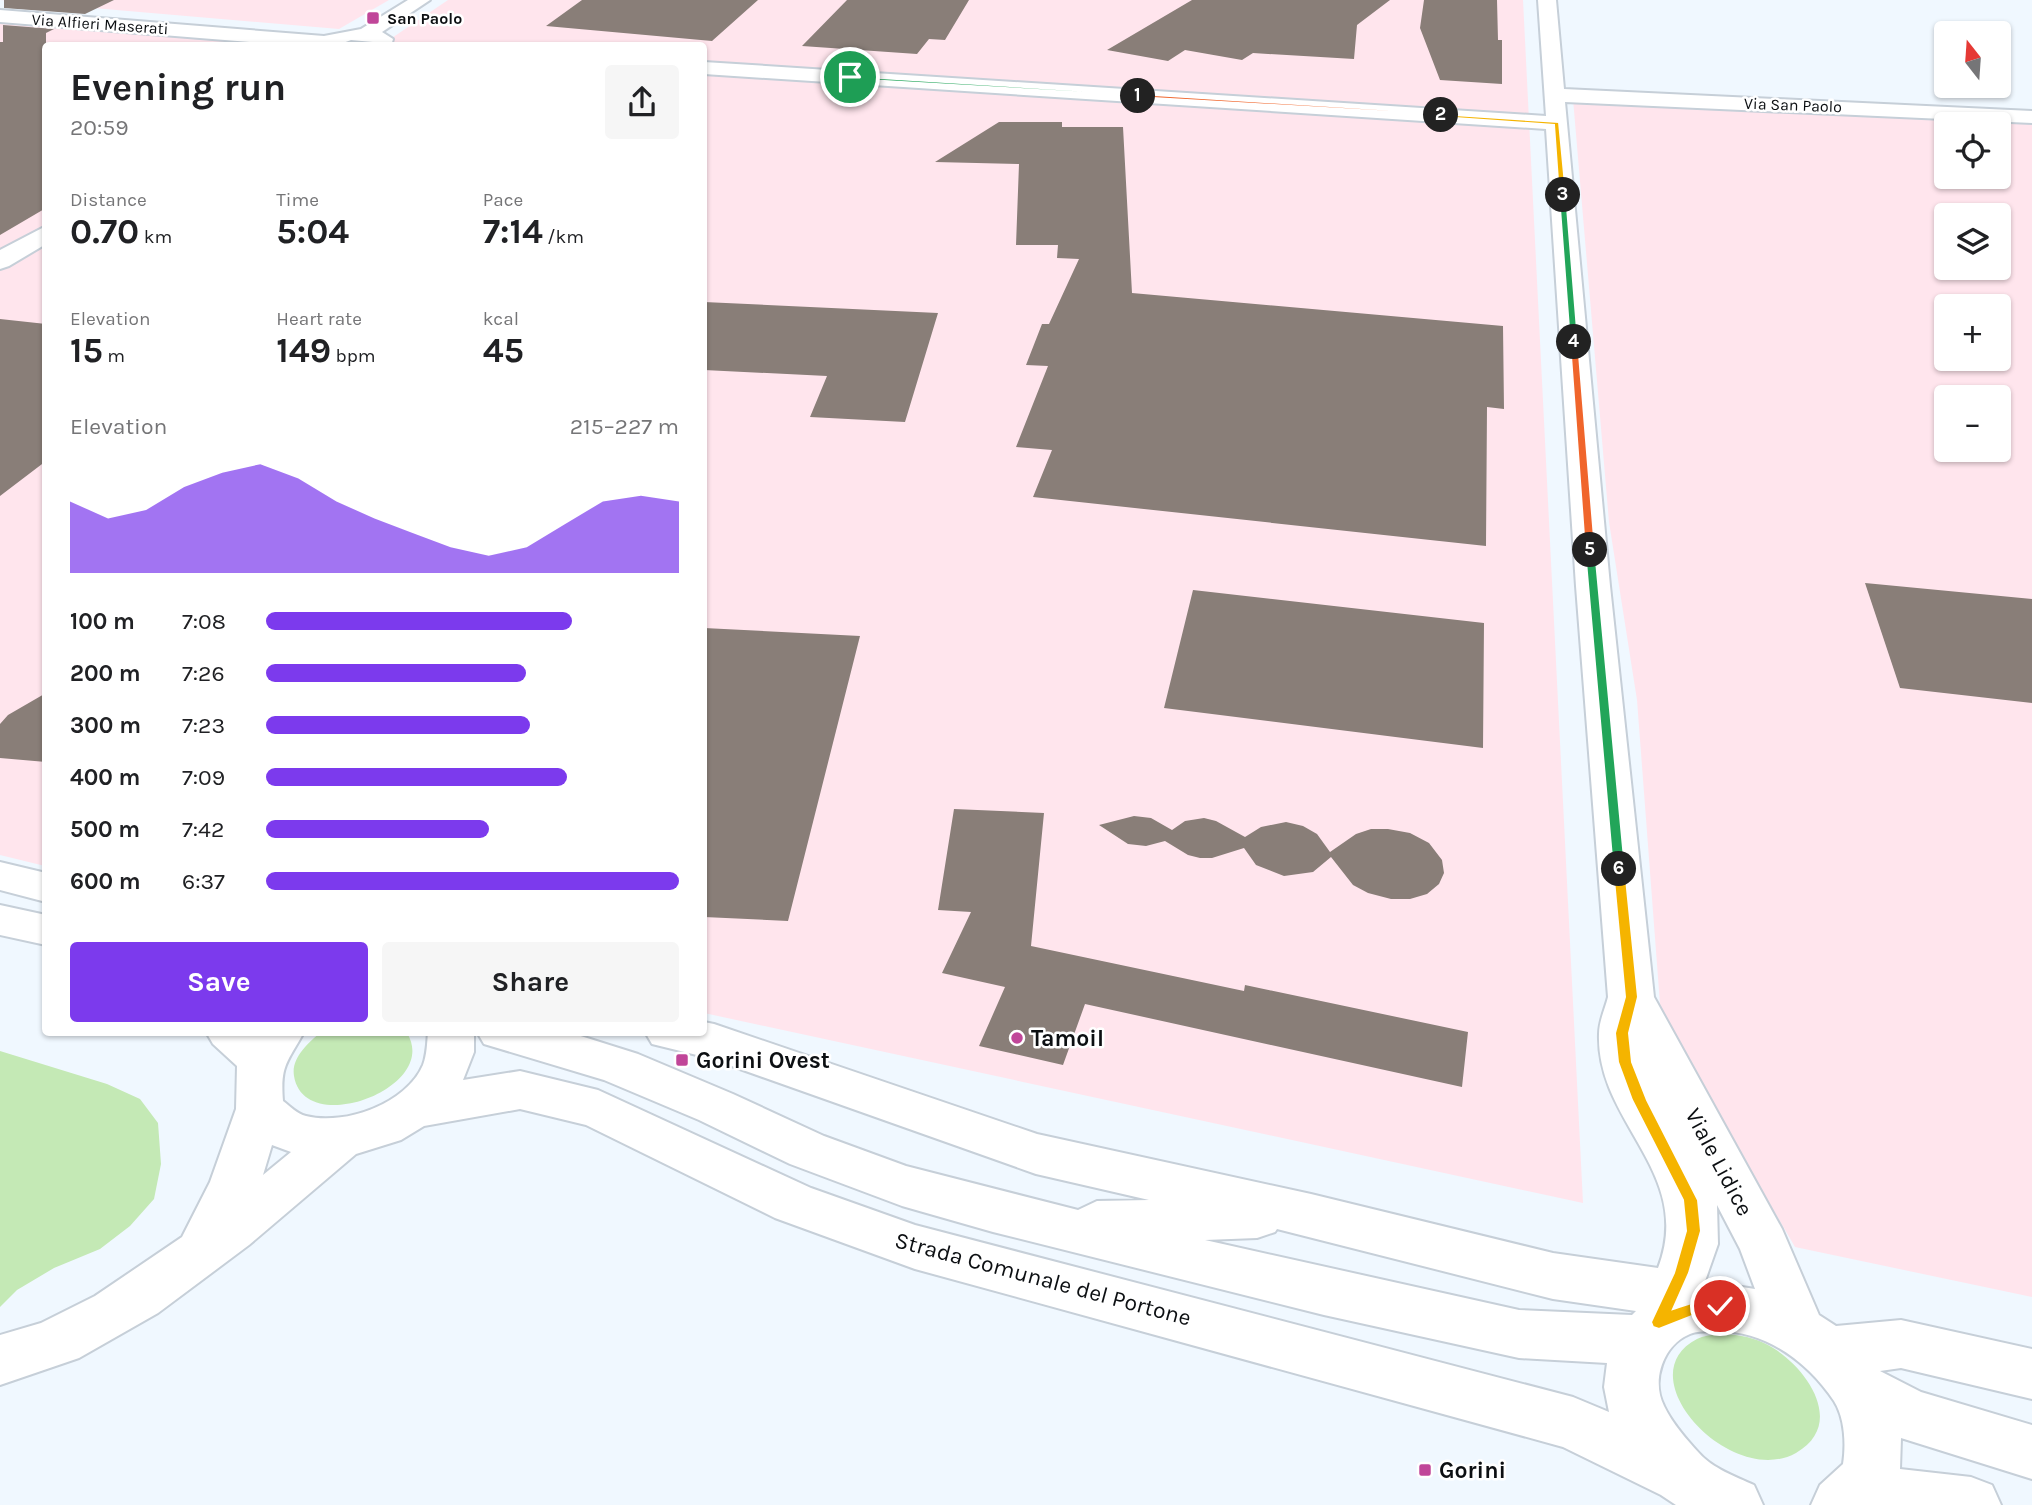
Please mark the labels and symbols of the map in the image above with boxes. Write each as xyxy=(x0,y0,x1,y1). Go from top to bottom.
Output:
place label: San Paolo xyxy=(387,9,462,28)
street label: Via Alfieri Maserati xyxy=(31,10,169,38)
marker: San Paolo xyxy=(365,10,381,26)
north arrow xyxy=(1934,21,2011,98)
pin xyxy=(820,47,880,107)
pin: 1 xyxy=(1120,78,1156,114)
street label: Via San Paolo xyxy=(1744,94,1842,116)
pin: 2 xyxy=(1424,97,1458,132)
pin: 3 xyxy=(1546,178,1580,212)
pin: 4 xyxy=(1556,324,1592,360)
pin: 5 xyxy=(1572,532,1608,568)
pin: 6 xyxy=(1602,852,1636,886)
place label: Tamoil xyxy=(1031,1025,1104,1052)
marker: Tamoil xyxy=(1009,1030,1025,1046)
place label: Gorini Ovest xyxy=(696,1047,830,1074)
marker: Gorini Ovest xyxy=(674,1052,690,1068)
street label: Viale Lidice xyxy=(1679,1104,1759,1220)
street label: Strada Comunale del Portone xyxy=(892,1226,1194,1332)
pin xyxy=(1690,1276,1750,1336)
place label: Gorini xyxy=(1439,1457,1506,1484)
marker: Gorini xyxy=(1417,1462,1433,1478)

